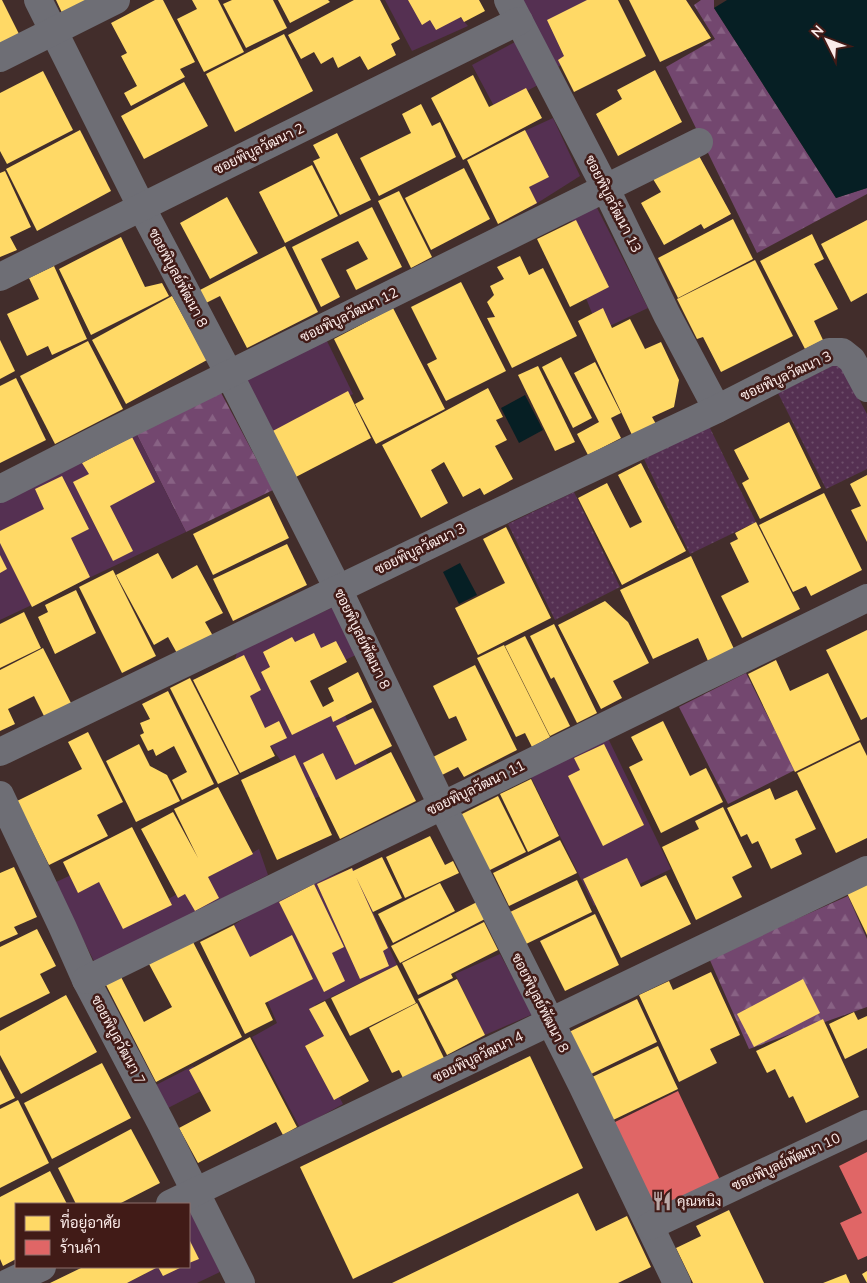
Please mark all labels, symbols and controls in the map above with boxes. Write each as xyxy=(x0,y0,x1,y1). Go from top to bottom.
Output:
north arrow xyxy=(802,15,852,65)
text: N xyxy=(807,21,828,42)
street label: ซอยพิบูลวัฒนา 2 xyxy=(211,119,307,179)
street label: ซอยพิบูลวัฒนา 13 xyxy=(580,152,646,256)
street label: ซอยพิบูลย์พัฒนา 8 xyxy=(144,225,212,331)
street label: ซอยพิบูลวัฒนา 12 xyxy=(297,283,401,347)
street label: ซอยพิบูลวัฒนา 3 xyxy=(737,347,835,405)
street label: ซอยพิบูลวัฒนา 3 xyxy=(372,519,468,579)
street label: ซอยพิบูลย์พัฒนา 8 xyxy=(329,586,395,692)
street label: ซอยพิบูลวัฒนา 11 xyxy=(424,756,528,820)
street label: ซอยพิบูลย์พัฒนา 8 xyxy=(507,950,573,1056)
street label: ซอยพิบูลวัฒนา 7 xyxy=(86,992,150,1088)
street label: ซอยพิบูลวัฒนา 4 xyxy=(430,1027,526,1087)
street label: ซอยพิบูลย์พัฒนา 10 xyxy=(729,1128,843,1196)
restaurant icon: คุณหนิง xyxy=(651,1190,673,1212)
place label: คุณหนิง xyxy=(677,1192,721,1211)
legend xyxy=(15,1203,190,1268)
text: ที่อยู่อาศัย xyxy=(60,1208,121,1233)
text: ร้านค้า xyxy=(60,1238,100,1258)

